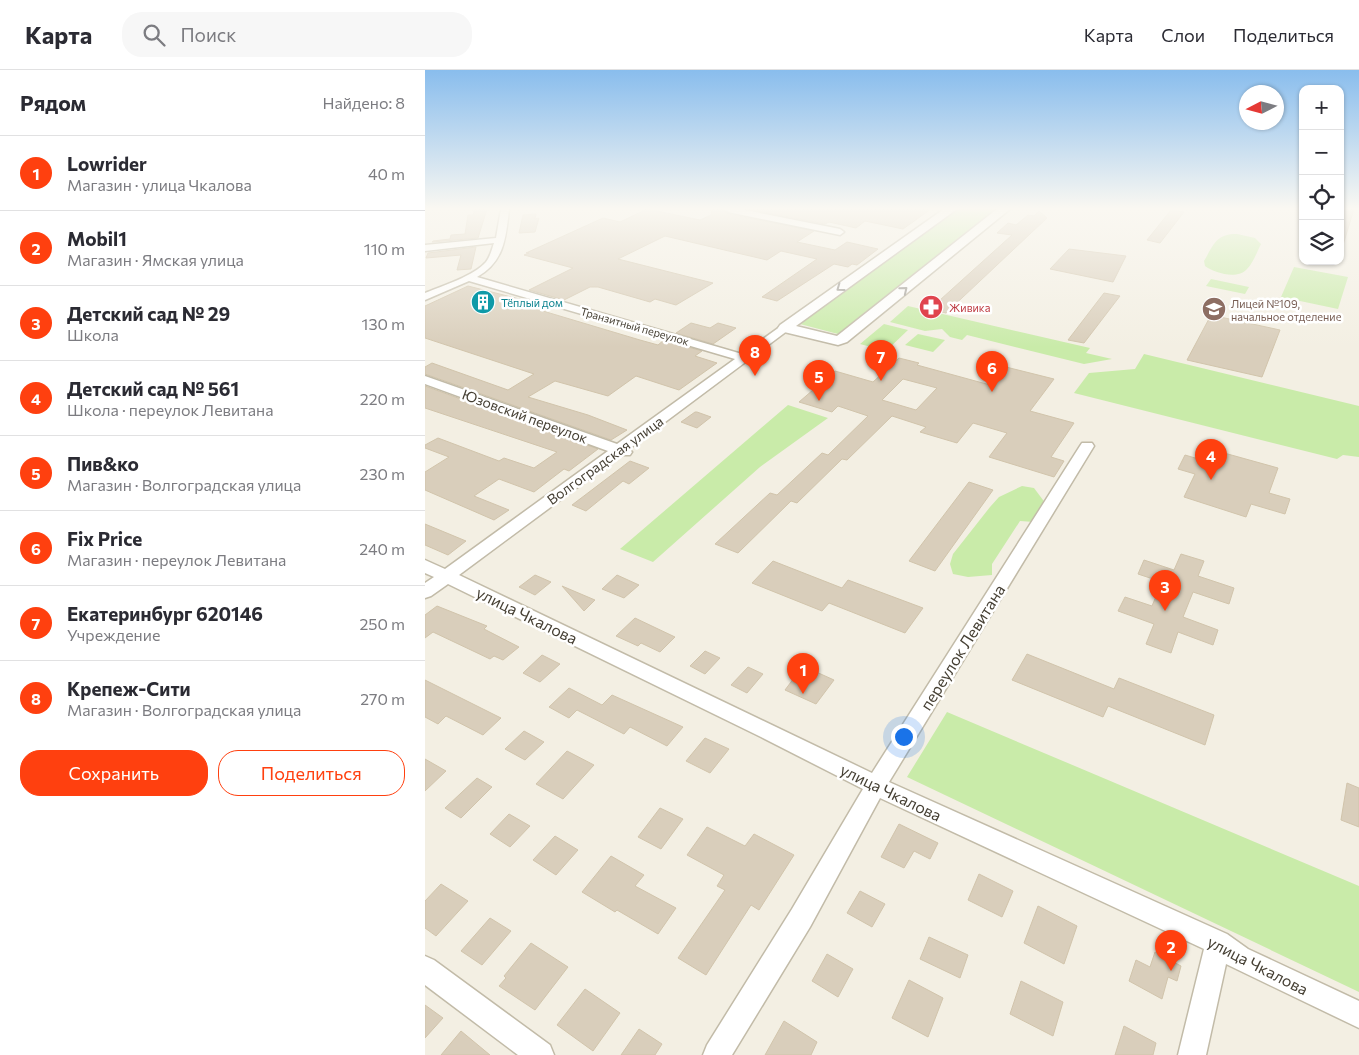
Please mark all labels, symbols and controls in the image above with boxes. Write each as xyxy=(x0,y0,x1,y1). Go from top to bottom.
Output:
search box xyxy=(122,12,472,57)
text: Карта xyxy=(25,20,92,49)
icon: search xyxy=(140,21,168,49)
text: Поиск xyxy=(180,23,236,46)
text: Карта xyxy=(1084,24,1133,46)
text: Слои xyxy=(1161,24,1205,46)
text: Поделиться xyxy=(1233,24,1334,46)
north arrow xyxy=(1239,85,1284,130)
map controls xyxy=(1299,85,1344,265)
button: + xyxy=(1299,85,1344,130)
text: Рядом xyxy=(20,90,86,115)
text: Найдено: 8 xyxy=(322,93,405,112)
button: − xyxy=(1299,130,1344,175)
text: Lowrider xyxy=(67,152,147,175)
text: 1 xyxy=(32,164,40,183)
text: 40 m xyxy=(368,164,405,183)
text: Магазин · улица Чкалова xyxy=(67,175,252,194)
button: locate xyxy=(1299,175,1344,220)
button: layers xyxy=(1299,220,1344,265)
text: Mobil1 xyxy=(67,227,127,250)
text: 2 xyxy=(31,239,41,258)
text: 110 m xyxy=(364,239,405,258)
text: Магазин · Ямская улица xyxy=(67,250,244,269)
one-way arrow xyxy=(836,282,846,291)
one-way arrow xyxy=(898,288,907,296)
building icon: Тёплый дом xyxy=(470,289,496,315)
pharmacy icon: Живика xyxy=(918,294,944,320)
place label: Тёплый дом xyxy=(501,296,563,309)
school or university icon: Лицей №109, начальное отделение xyxy=(1201,296,1227,322)
place label: Лицей №109, начальное отделение xyxy=(1231,297,1342,323)
place label: Живика xyxy=(949,301,990,314)
text: Детский сад № 29 xyxy=(67,302,230,325)
street label: Транзитный переулок xyxy=(579,304,691,348)
text: 3 xyxy=(31,314,41,333)
text: 130 m xyxy=(362,314,405,333)
text: Школа xyxy=(67,325,119,344)
pin: 8 xyxy=(739,335,771,376)
pin: 7 xyxy=(865,340,897,381)
pin: 6 xyxy=(976,351,1008,392)
pin: 5 xyxy=(803,360,835,401)
text: Детский сад № 561 xyxy=(67,377,239,400)
street label: Юзовский переулок xyxy=(460,385,591,447)
text: 4 xyxy=(31,389,41,408)
text: 220 m xyxy=(360,389,405,408)
text: Школа · переулок Левитана xyxy=(67,400,273,419)
street label: Волгоградская улица xyxy=(544,412,666,508)
pin: 4 xyxy=(1195,439,1227,480)
text: Пив&ко xyxy=(67,452,139,475)
text: 5 xyxy=(31,464,41,483)
text: 230 m xyxy=(360,464,405,483)
text: Магазин · Волгоградская улица xyxy=(67,475,301,494)
text: Fix Price xyxy=(67,527,142,550)
text: 6 xyxy=(31,539,41,558)
text: 240 m xyxy=(359,539,405,558)
text: Магазин · переулок Левитана xyxy=(67,550,286,569)
pin: 3 xyxy=(1149,570,1181,611)
street label: переулок Левитана xyxy=(916,581,1008,713)
street label: улица Чкалова xyxy=(473,582,581,648)
text: Екатеринбург 620146 xyxy=(67,602,263,625)
text: 7 xyxy=(32,614,40,633)
text: 250 m xyxy=(359,614,405,633)
text: Учреждение xyxy=(67,625,160,644)
pin: 1 xyxy=(787,653,819,694)
text: Крепеж-Сити xyxy=(67,677,191,700)
text: 8 xyxy=(31,689,41,708)
text: 270 m xyxy=(360,689,405,708)
text: Магазин · Волгоградская улица xyxy=(67,700,301,719)
your location xyxy=(891,724,917,750)
button: Сохранить xyxy=(20,750,208,796)
button: Поделиться xyxy=(218,750,405,796)
street label: улица Чкалова xyxy=(837,759,945,825)
pin: 2 xyxy=(1155,930,1187,971)
street label: улица Чкалова xyxy=(1205,932,1311,998)

